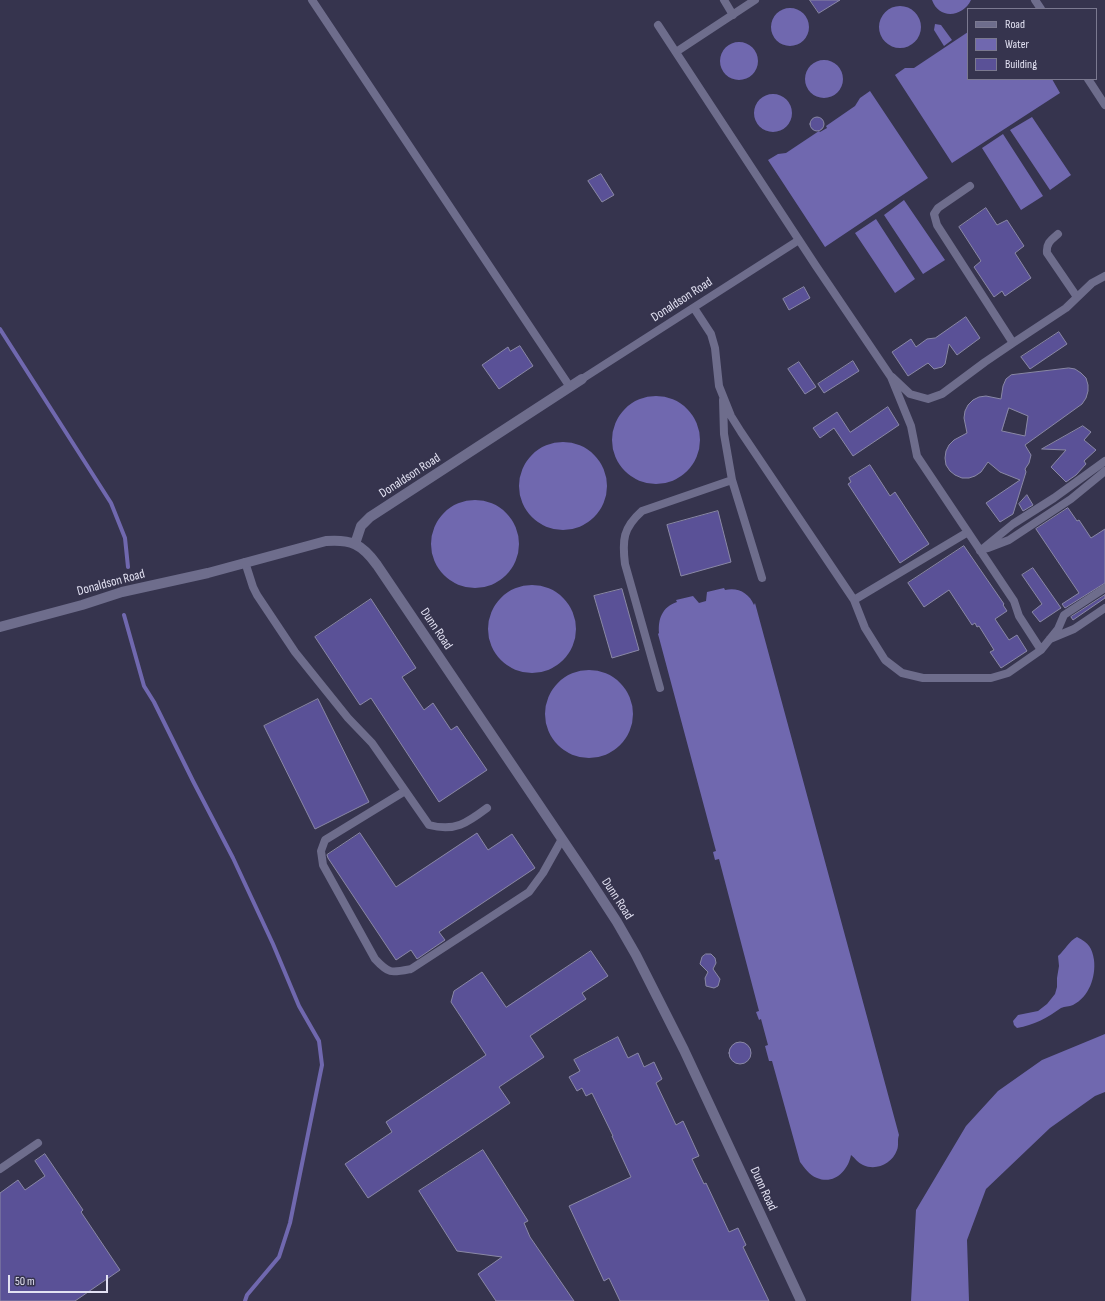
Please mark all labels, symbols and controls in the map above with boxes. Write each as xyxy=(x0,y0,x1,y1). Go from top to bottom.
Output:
legend xyxy=(967,8,1097,80)
text: Road xyxy=(1005,17,1025,32)
text: Water xyxy=(1005,37,1029,52)
text: Building xyxy=(1005,57,1037,72)
street label: Donaldson Road xyxy=(649,275,715,325)
street label: Donaldson Road xyxy=(377,451,443,501)
street label: Donaldson Road xyxy=(75,566,147,600)
street label: Dunn Road xyxy=(416,605,456,653)
street label: Dunn Road xyxy=(598,875,636,923)
street label: Dunn Road xyxy=(746,1165,780,1213)
scale bar xyxy=(10,1267,110,1293)
text: 50 m xyxy=(15,1274,35,1289)

